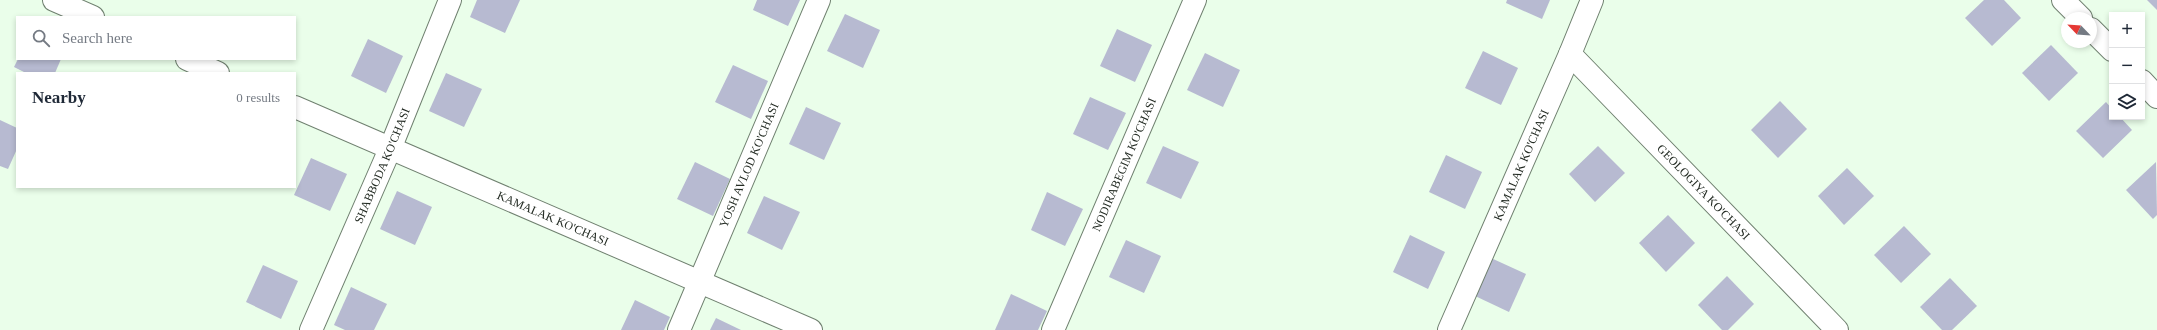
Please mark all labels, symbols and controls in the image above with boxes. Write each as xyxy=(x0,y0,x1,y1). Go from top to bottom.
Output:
north arrow xyxy=(2061,12,2097,48)
map controls xyxy=(2109,12,2145,120)
button: + xyxy=(2109,12,2145,48)
search box xyxy=(16,16,296,60)
icon: search xyxy=(30,27,52,49)
text: Search here xyxy=(62,30,132,46)
button: − xyxy=(2109,48,2145,84)
button: layers xyxy=(2109,84,2145,120)
text: Nearby xyxy=(32,88,86,107)
text: 0 results xyxy=(236,90,280,105)
street label: NODIRABEGIM KO'CHASI xyxy=(1089,96,1159,234)
street label: YOSH AVLOD KO'CHASI xyxy=(716,101,782,230)
street label: SHABBODA KO'CHASI xyxy=(351,106,413,226)
street label: KAMALAK KO'CHASI xyxy=(1491,107,1552,223)
street label: GEOLOGIYA KO'CHASI xyxy=(1654,141,1753,243)
street label: KAMALAK KO'CHASI xyxy=(495,188,611,249)

